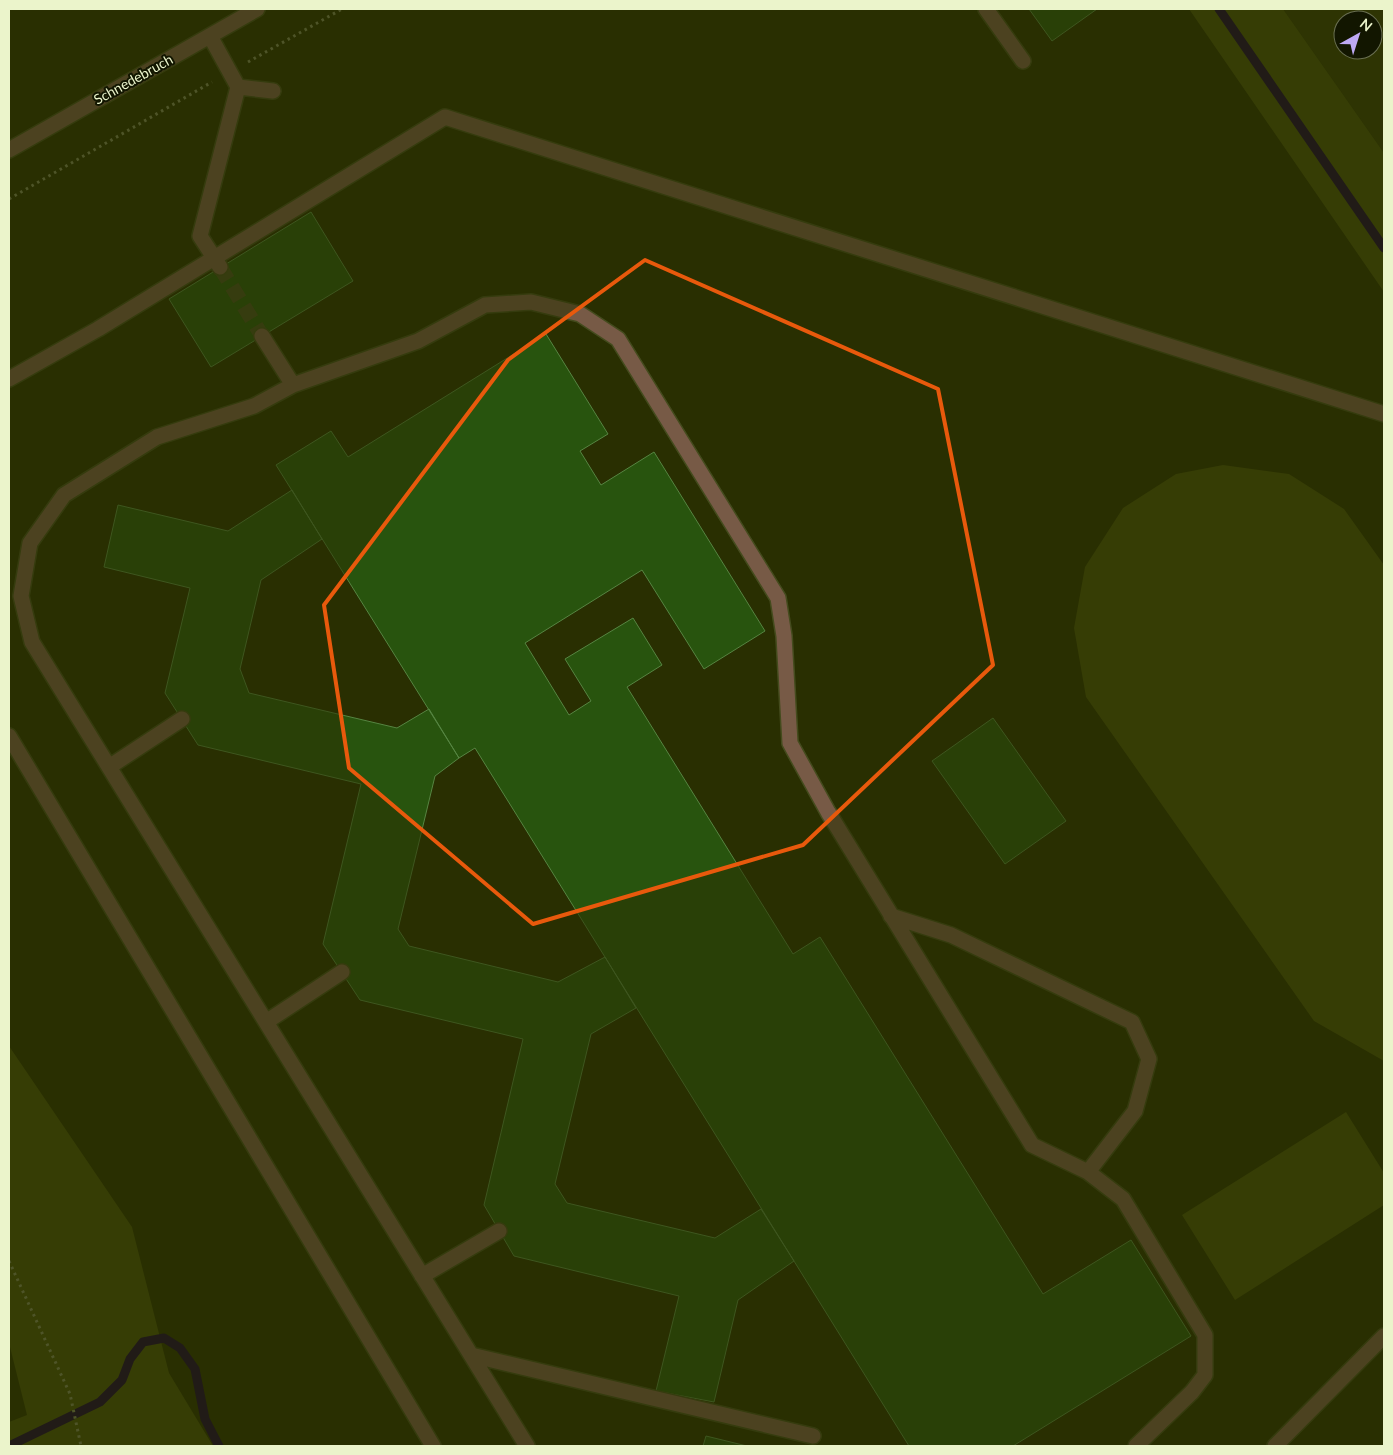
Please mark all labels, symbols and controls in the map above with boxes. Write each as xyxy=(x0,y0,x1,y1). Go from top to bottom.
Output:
north arrow xyxy=(1333,10,1383,60)
text: N xyxy=(1357,15,1376,35)
street label: Schnedebruch xyxy=(91,50,175,108)

